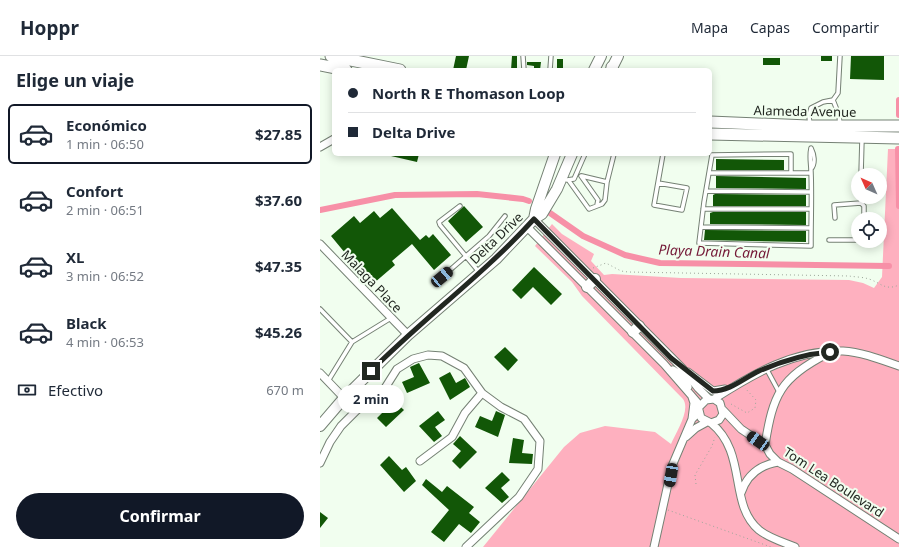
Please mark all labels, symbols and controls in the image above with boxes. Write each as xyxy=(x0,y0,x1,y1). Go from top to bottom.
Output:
text: Hoppr xyxy=(20,15,79,41)
text: Mapa xyxy=(691,18,728,37)
text: Capas xyxy=(750,18,790,37)
text: Compartir xyxy=(812,18,879,37)
text: Elige un viaje xyxy=(16,68,134,92)
text: North R E Thomason Loop xyxy=(372,83,565,103)
street label: Alameda Avenue xyxy=(753,101,857,121)
text: Económico xyxy=(66,115,147,135)
icon: car xyxy=(18,116,54,152)
text: Delta Drive xyxy=(372,122,456,142)
text: $27.85 xyxy=(255,124,302,144)
text: 1 min · 06:50 xyxy=(66,135,144,153)
north arrow xyxy=(851,168,887,204)
map controls xyxy=(851,168,887,248)
text: Confort xyxy=(66,181,123,201)
icon: car xyxy=(18,182,54,218)
text: $37.60 xyxy=(255,190,302,210)
text: 2 min · 06:51 xyxy=(66,201,144,219)
street label: Delta Drive xyxy=(465,208,527,268)
button: locate xyxy=(851,212,887,248)
water label: Playa Drain Canal xyxy=(658,240,770,262)
street label: Malaga Place xyxy=(338,246,406,316)
text: XL xyxy=(66,247,84,267)
icon: car xyxy=(18,248,54,284)
text: $47.35 xyxy=(255,256,302,276)
car xyxy=(429,265,455,289)
text: 3 min · 06:52 xyxy=(66,267,144,285)
text: Black xyxy=(66,313,106,333)
icon: car xyxy=(18,314,54,350)
text: $45.26 xyxy=(255,322,302,342)
text: 4 min · 06:53 xyxy=(66,333,144,351)
route start xyxy=(821,343,839,361)
route end xyxy=(362,362,380,380)
icon: cash xyxy=(16,379,38,401)
text: Efectivo xyxy=(48,380,103,400)
text: 670 m xyxy=(266,381,304,399)
callout: 2 min xyxy=(338,385,404,413)
text: 2 min xyxy=(353,390,389,408)
car xyxy=(745,429,771,453)
street label: Tom Lea Boulevard xyxy=(780,443,888,521)
car xyxy=(663,462,679,488)
button: Confirmar xyxy=(16,493,304,539)

